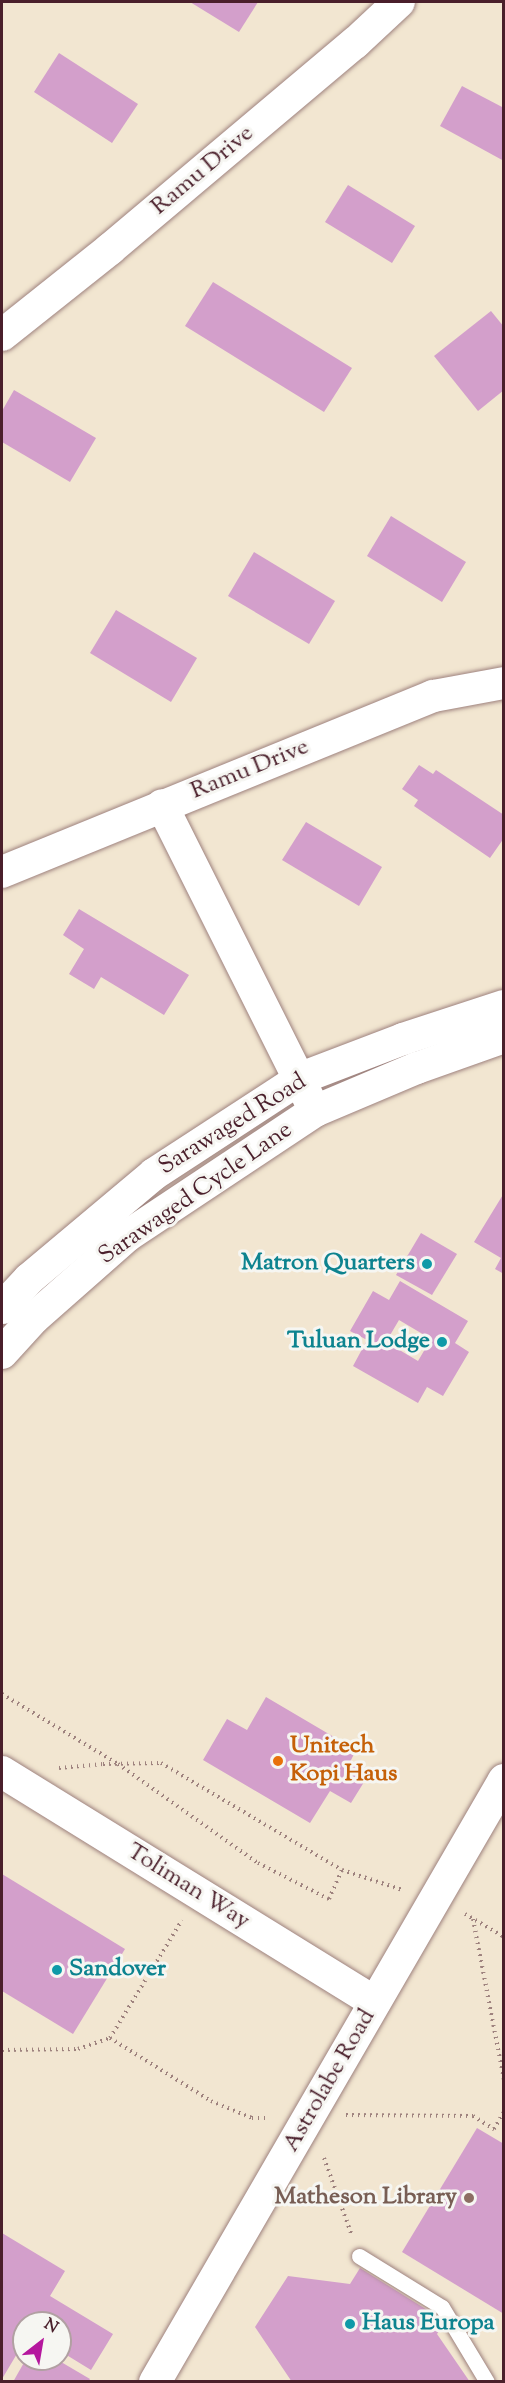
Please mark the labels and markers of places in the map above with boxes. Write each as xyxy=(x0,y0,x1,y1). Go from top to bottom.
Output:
place label: Matron Quarters xyxy=(241,1250,415,1278)
marker: Matron Quarters xyxy=(420,1257,434,1271)
place label: Tuluan Lodge xyxy=(287,1328,430,1356)
marker: Tuluan Lodge xyxy=(435,1335,449,1349)
place label: Unitech Kopi Haus xyxy=(290,1733,397,1789)
marker: Unitech Kopi Haus xyxy=(271,1754,285,1768)
place label: Sandover xyxy=(69,1956,166,1984)
marker: Sandover xyxy=(50,1963,64,1977)
place label: Matheson Library xyxy=(274,2184,457,2212)
marker: Matheson Library xyxy=(462,2191,476,2205)
place label: Haus Europa xyxy=(362,2310,495,2338)
marker: Haus Europa xyxy=(343,2317,357,2331)

